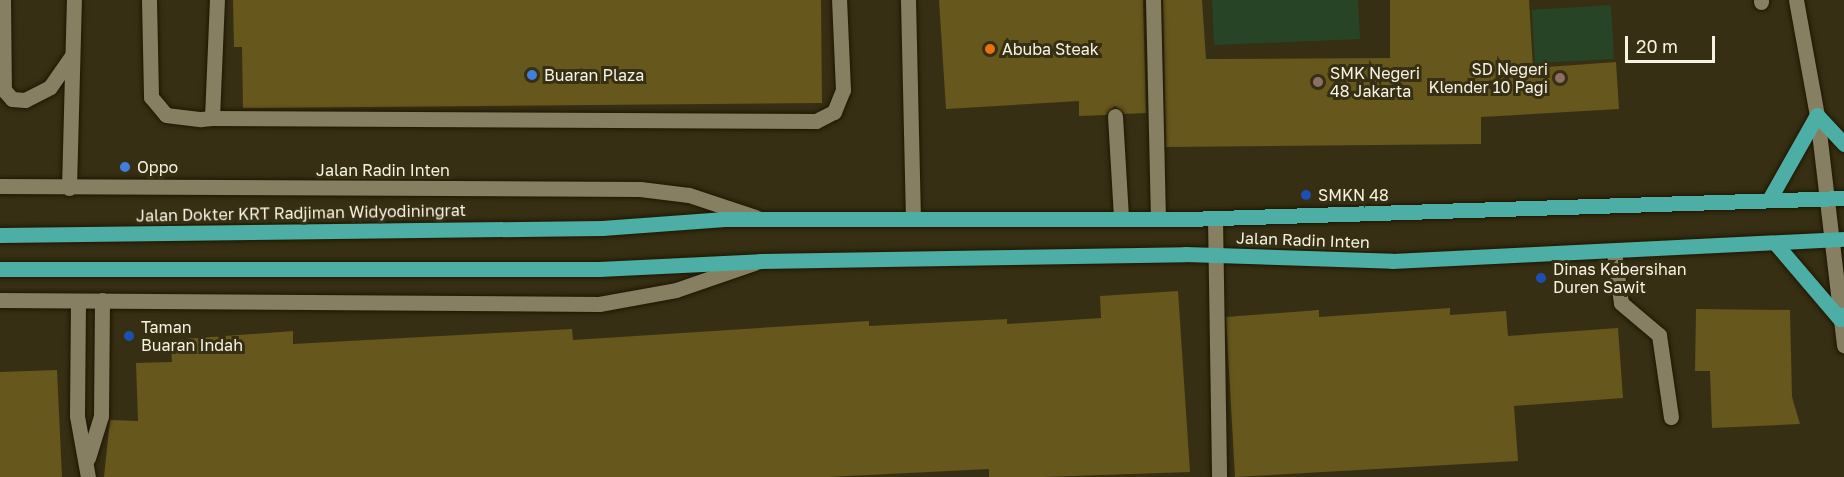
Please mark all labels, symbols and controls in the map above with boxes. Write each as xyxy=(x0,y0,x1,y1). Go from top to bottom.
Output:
scale bar xyxy=(1628,24,1718,62)
text: 20 m xyxy=(1636,35,1678,57)
place label: Abuba Steak xyxy=(1002,39,1099,59)
marker: Abuba Steak xyxy=(983,42,997,56)
place label: SD Negeri Klender 10 Pagi xyxy=(1429,59,1548,97)
place label: SMK Negeri 48 Jakarta xyxy=(1330,63,1420,101)
place label: Buaran Plaza xyxy=(544,65,644,85)
marker: Buaran Plaza xyxy=(525,68,539,82)
marker: SD Negeri Klender 10 Pagi xyxy=(1553,71,1567,85)
marker: SMK Negeri 48 Jakarta xyxy=(1311,75,1325,89)
place label: Oppo xyxy=(137,157,178,177)
marker: Oppo xyxy=(118,160,132,174)
street label: Jalan Radin Inten xyxy=(316,160,450,180)
place label: SMKN 48 xyxy=(1318,185,1389,205)
marker: SMKN 48 xyxy=(1299,188,1313,202)
street label: Jalan Dokter KRT Radjiman Widyodiningrat xyxy=(136,201,466,225)
street label: Jalan Radin Inten xyxy=(1236,228,1370,252)
place label: Dinas Kebersihan Duren Sawit xyxy=(1553,259,1687,297)
marker: Dinas Kebersihan Duren Sawit xyxy=(1534,271,1548,285)
place label: Taman Buaran Indah xyxy=(141,317,243,355)
marker: Taman Buaran Indah xyxy=(122,329,136,343)

